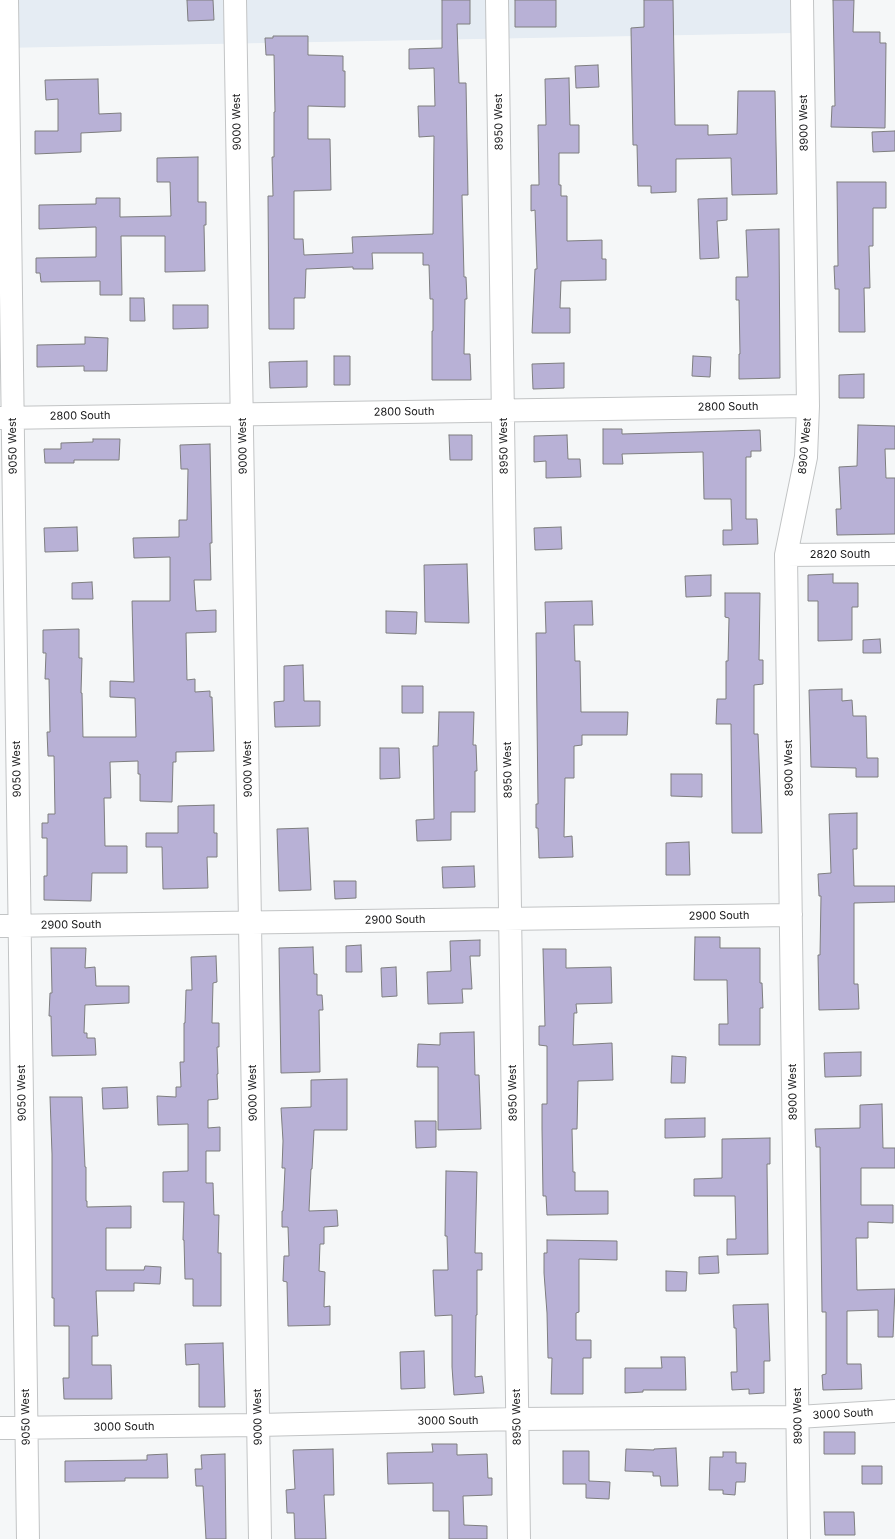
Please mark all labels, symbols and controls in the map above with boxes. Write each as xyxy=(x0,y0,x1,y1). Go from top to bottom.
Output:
street label: 9000 West xyxy=(230,93,244,151)
street label: 8950 West xyxy=(492,94,506,150)
street label: 8900 West xyxy=(797,95,811,151)
street label: 2800 South xyxy=(698,400,758,414)
street label: 2800 South xyxy=(374,405,434,419)
street label: 2800 South xyxy=(50,409,110,423)
street label: 9000 West xyxy=(236,417,250,475)
street label: 8900 West xyxy=(796,417,814,475)
street label: 9050 West xyxy=(6,418,20,474)
street label: 8950 West xyxy=(497,418,511,474)
street label: 2820 South xyxy=(810,548,870,562)
street label: 9000 West xyxy=(241,740,255,798)
street label: 8900 West xyxy=(782,740,796,796)
street label: 9050 West xyxy=(10,741,24,797)
street label: 8950 West xyxy=(501,742,515,798)
street label: 2900 South xyxy=(689,909,749,923)
street label: 2900 South xyxy=(365,913,425,927)
street label: 2900 South xyxy=(41,918,101,932)
street label: 9000 West xyxy=(246,1064,260,1122)
street label: 8900 West xyxy=(786,1064,800,1120)
street label: 9050 West xyxy=(15,1065,29,1121)
street label: 8950 West xyxy=(506,1065,520,1121)
street label: 9000 West xyxy=(251,1388,265,1446)
street label: 8900 West xyxy=(791,1388,805,1444)
street label: 9050 West xyxy=(19,1389,33,1445)
street label: 8950 West xyxy=(510,1389,524,1445)
street label: 3000 South xyxy=(812,1406,874,1422)
street label: 3000 South xyxy=(417,1414,479,1428)
street label: 3000 South xyxy=(93,1420,155,1434)

